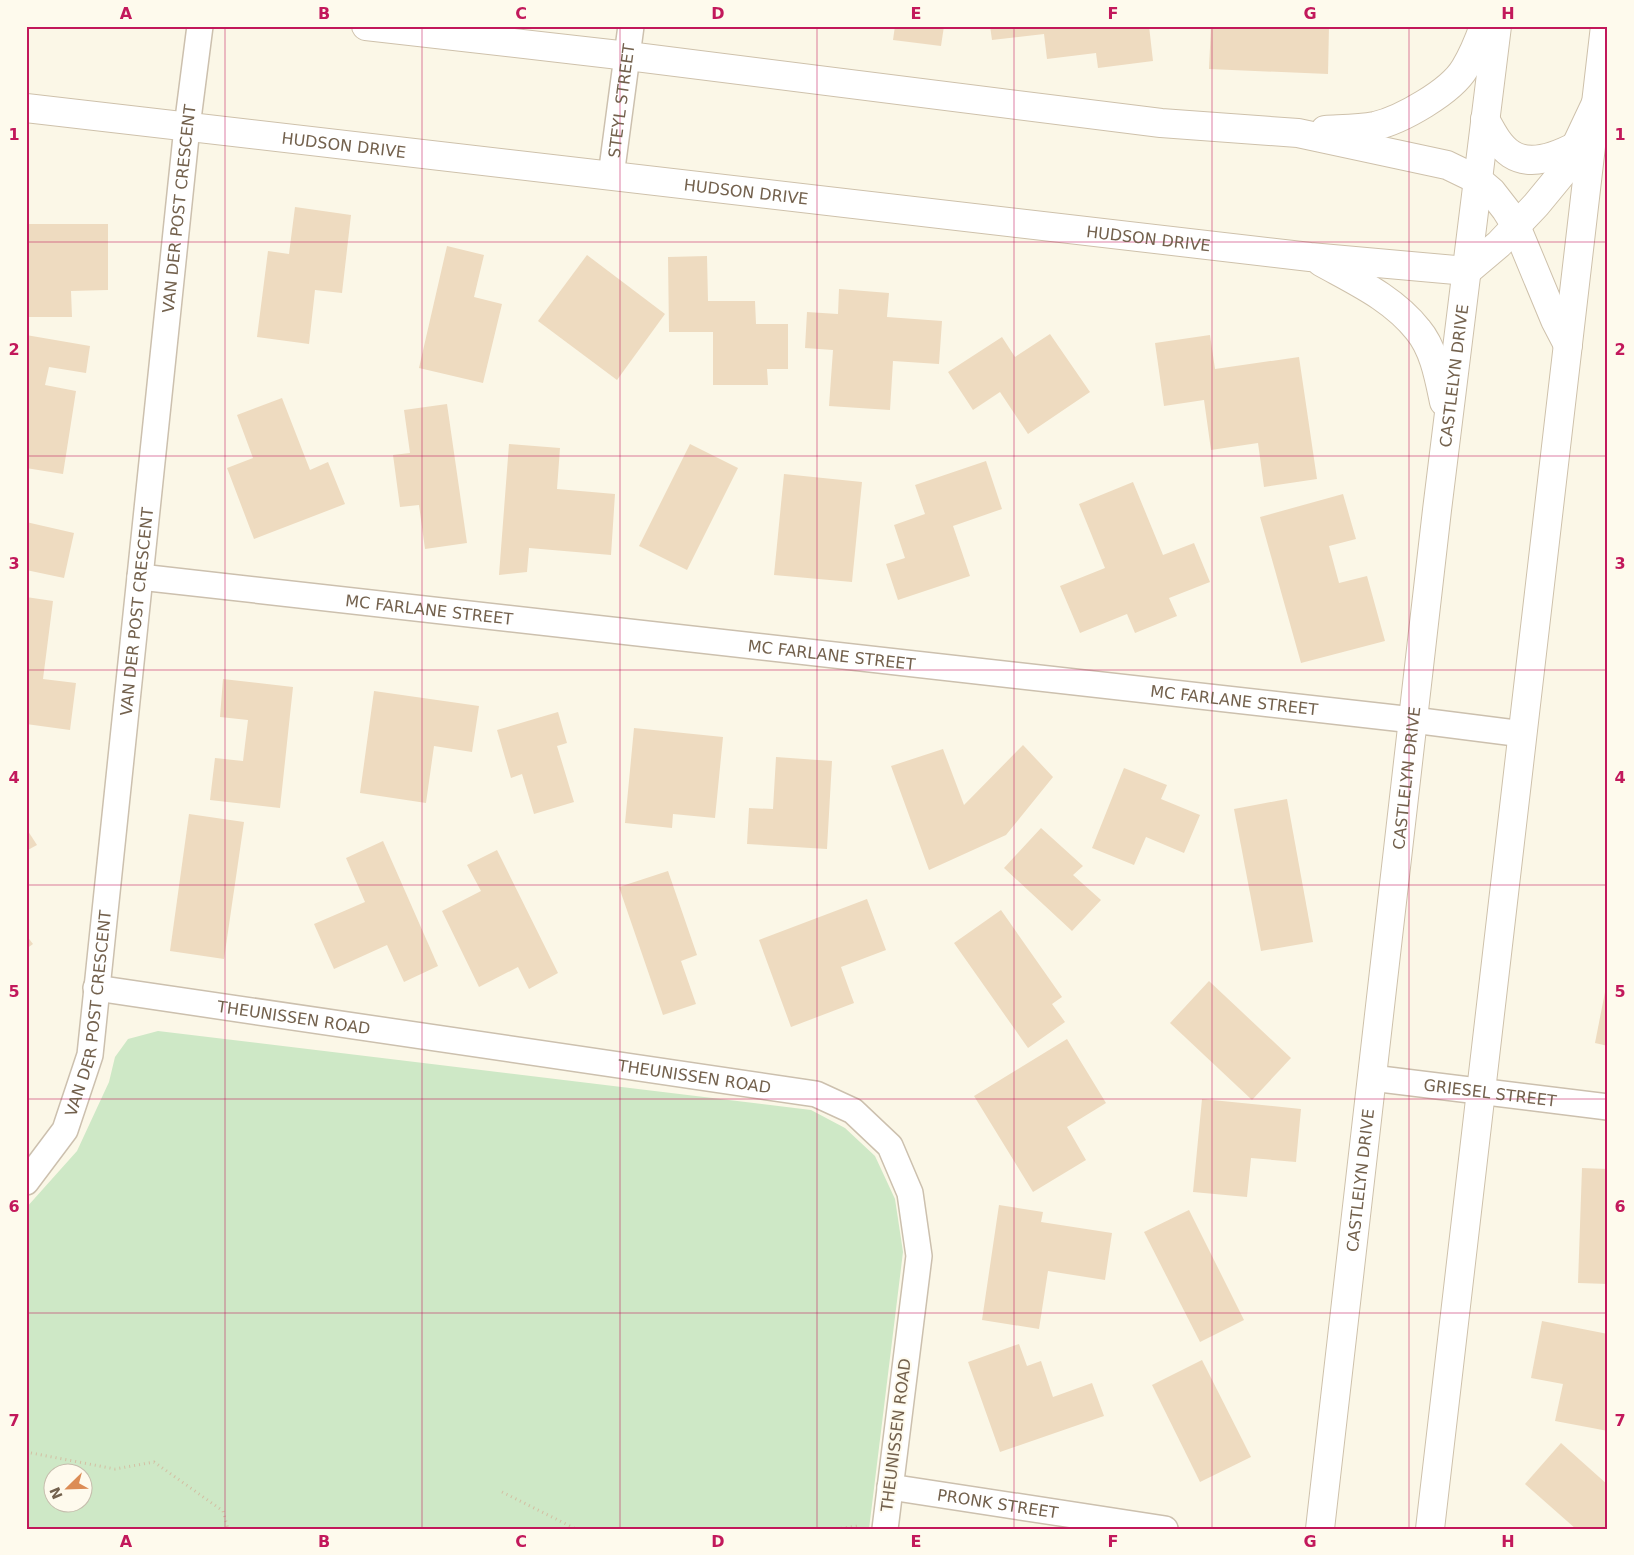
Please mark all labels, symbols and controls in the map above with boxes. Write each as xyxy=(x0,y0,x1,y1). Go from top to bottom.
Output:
text: A xyxy=(120,4,133,23)
text: B xyxy=(318,4,330,23)
text: C xyxy=(515,4,527,23)
text: D xyxy=(711,4,725,23)
text: E xyxy=(911,4,921,23)
text: F xyxy=(1108,4,1118,23)
text: G xyxy=(1303,4,1317,23)
text: H xyxy=(1501,4,1515,23)
street label: STEYL STREET xyxy=(604,42,638,159)
street label: VAN DER POST CRESCENT xyxy=(158,103,199,314)
text: 1 xyxy=(8,125,20,144)
text: 1 xyxy=(1614,125,1626,144)
street label: HUDSON DRIVE xyxy=(281,128,407,162)
street label: HUDSON DRIVE xyxy=(683,175,809,208)
street label: HUDSON DRIVE xyxy=(1085,222,1212,255)
street label: CASTLELYN DRIVE xyxy=(1435,303,1472,448)
text: 2 xyxy=(8,340,20,359)
text: 2 xyxy=(1614,340,1626,359)
street label: VAN DER POST CRESCENT xyxy=(116,506,157,717)
text: 3 xyxy=(8,554,20,573)
text: 3 xyxy=(1614,554,1626,573)
street label: MC FARLANE STREET xyxy=(344,591,514,628)
street label: MC FARLANE STREET xyxy=(747,636,917,674)
street label: MC FARLANE STREET xyxy=(1149,681,1319,719)
street label: CASTLELYN DRIVE xyxy=(1389,705,1424,851)
text: 4 xyxy=(8,768,20,787)
text: 4 xyxy=(1614,768,1626,787)
street label: VAN DER POST CRESCENT xyxy=(61,909,115,1119)
text: 5 xyxy=(8,982,20,1001)
text: 5 xyxy=(1614,982,1626,1001)
street label: THEUNISSEN ROAD xyxy=(215,996,372,1038)
street label: THEUNISSEN ROAD xyxy=(616,1055,772,1097)
street label: GRIESEL STREET xyxy=(1423,1075,1558,1110)
street label: CASTLELYN DRIVE xyxy=(1342,1108,1378,1253)
text: 6 xyxy=(8,1197,20,1216)
text: 6 xyxy=(1614,1197,1626,1216)
street label: THEUNISSEN ROAD xyxy=(877,1357,915,1514)
text: 7 xyxy=(8,1411,20,1430)
text: 7 xyxy=(1614,1411,1626,1430)
north arrow xyxy=(42,1462,92,1512)
text: N xyxy=(46,1485,66,1502)
street label: PRONK STREET xyxy=(936,1485,1060,1522)
text: A xyxy=(120,1532,133,1551)
text: B xyxy=(318,1532,330,1551)
text: C xyxy=(515,1532,527,1551)
text: D xyxy=(711,1532,725,1551)
text: E xyxy=(911,1532,921,1551)
text: F xyxy=(1108,1532,1118,1551)
text: G xyxy=(1303,1532,1317,1551)
text: H xyxy=(1501,1532,1515,1551)

